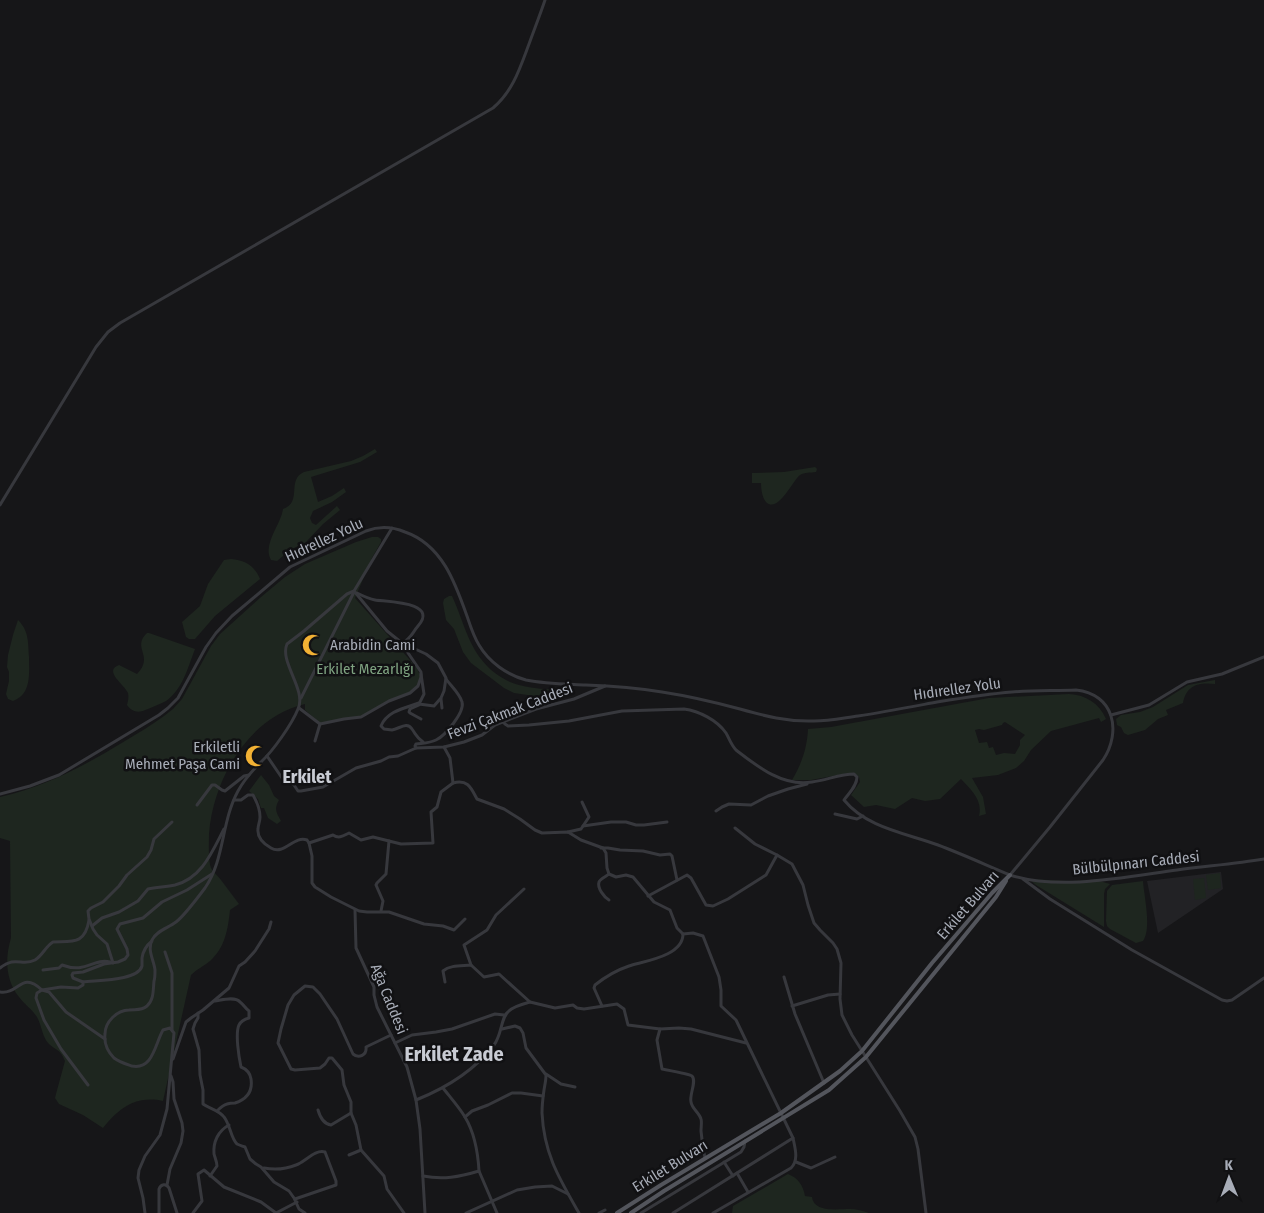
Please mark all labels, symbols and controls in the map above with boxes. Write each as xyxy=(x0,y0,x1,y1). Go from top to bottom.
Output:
street label: Hıdrellez Yolu xyxy=(282,514,366,566)
mosque icon: Arabidin Cami xyxy=(300,632,326,658)
place label: Arabidin Cami xyxy=(330,636,415,654)
park label: Erkilet Mezarlığı xyxy=(316,660,414,678)
street label: Hıdırellez Yolu xyxy=(912,674,1002,704)
street label: Fevzi Çakmak Caddesi xyxy=(445,679,575,743)
place label: Erkiletli Mehmet Paşa Cami xyxy=(125,738,240,773)
mosque icon: Erkiletli Mehmet Paşa Cami xyxy=(243,743,269,769)
district label: Erkilet xyxy=(282,766,332,788)
street label: Bülbülpınarı Caddesi xyxy=(1071,847,1201,879)
street label: Erkilet Bulvarı xyxy=(933,867,1003,943)
street label: Ağa Caddesi xyxy=(367,961,411,1037)
district label: Erkilet Zade xyxy=(404,1042,504,1066)
street label: Erkilet Bulvarı xyxy=(629,1136,711,1196)
north arrow xyxy=(1204,1153,1254,1203)
text: K xyxy=(1225,1157,1234,1174)

